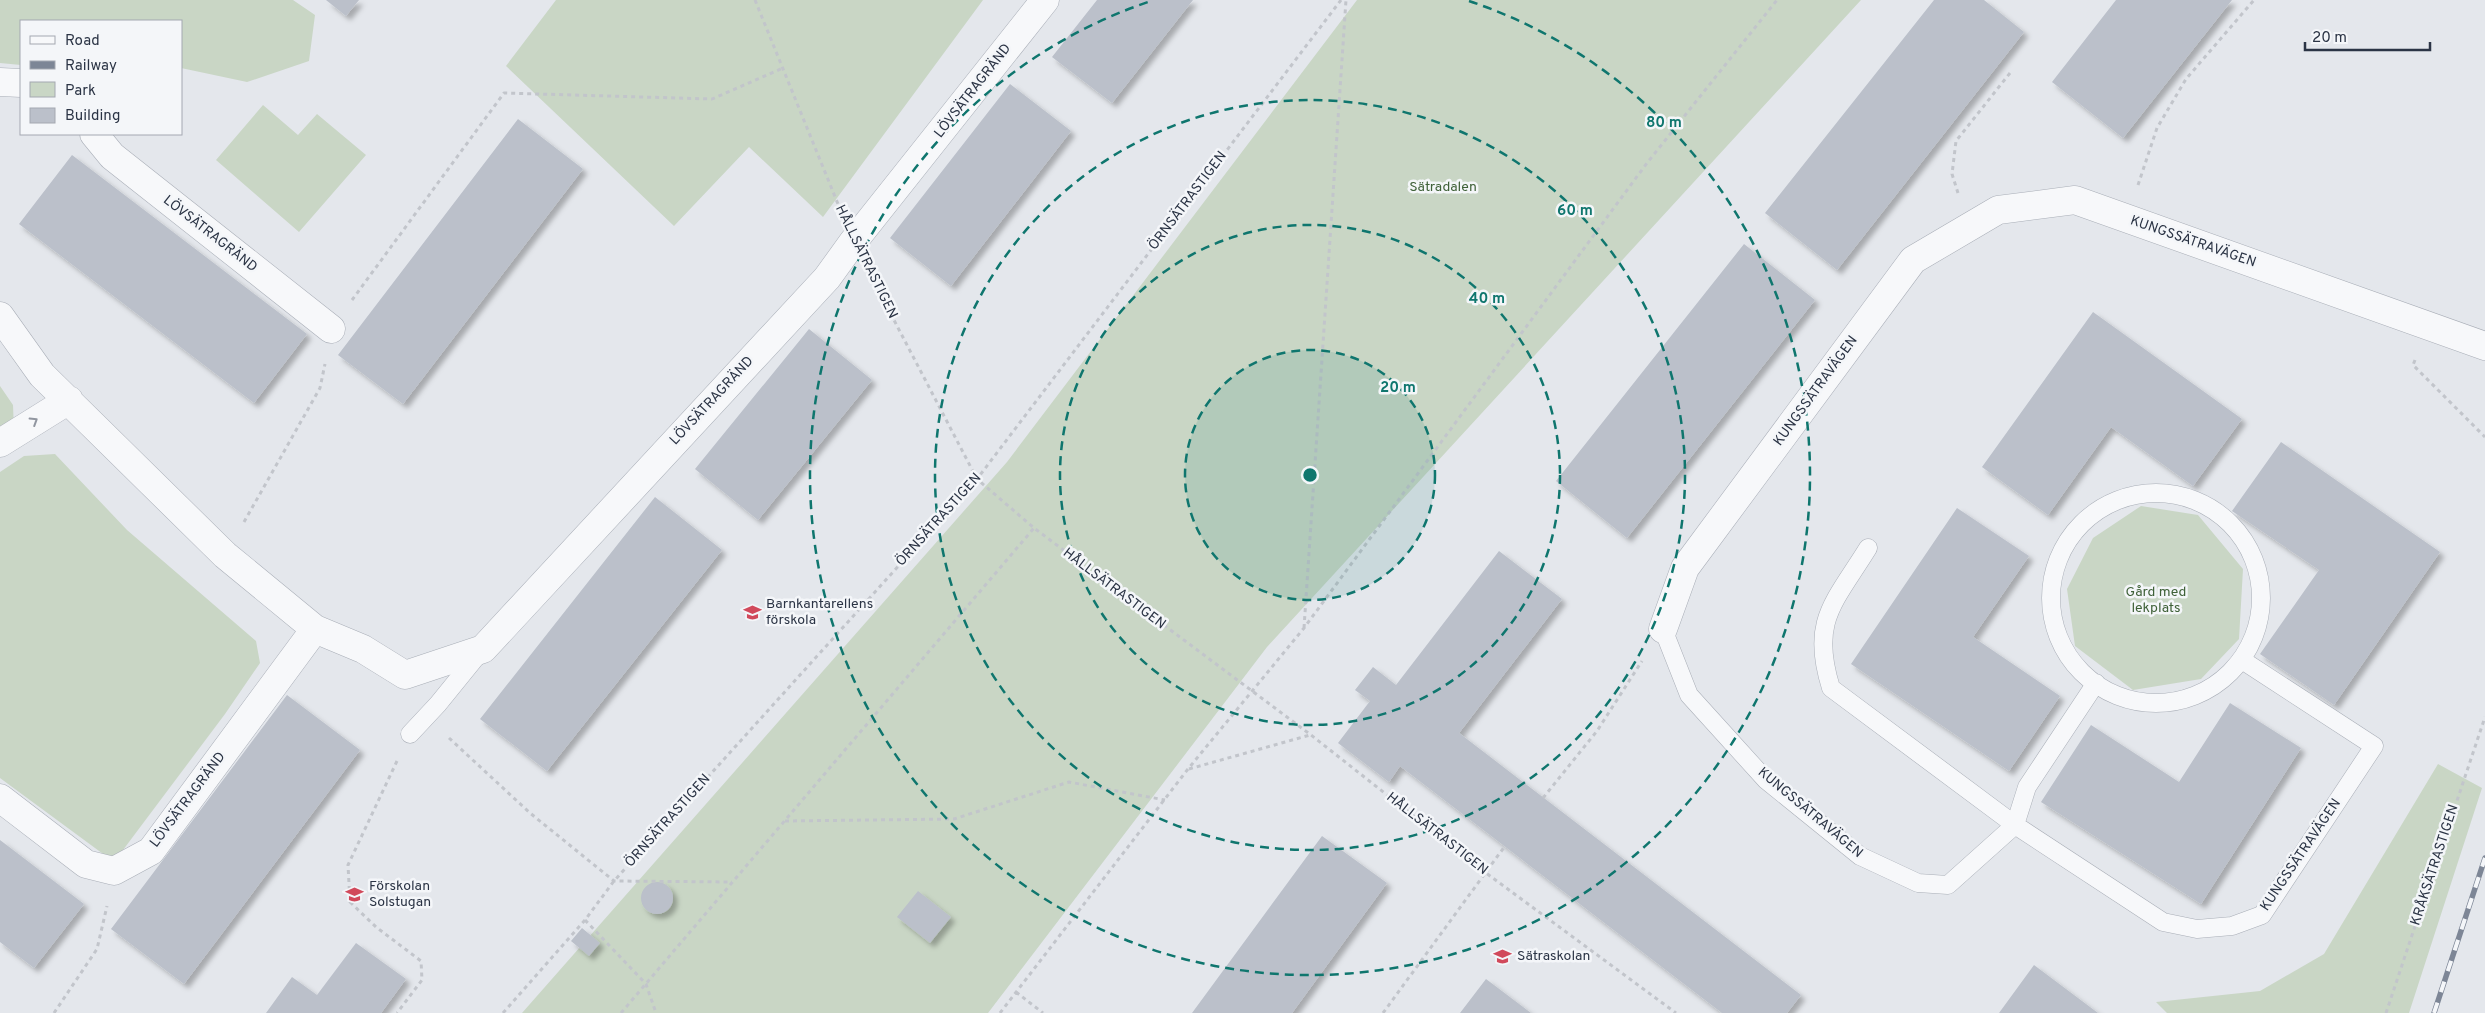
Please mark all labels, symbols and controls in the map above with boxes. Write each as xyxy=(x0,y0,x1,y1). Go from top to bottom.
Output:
legend xyxy=(20,20,182,135)
scale bar xyxy=(2305,20,2430,52)
text: 20 m xyxy=(2312,29,2347,48)
text: Road xyxy=(65,32,100,51)
street label: LÖVSÄTRAGRÄND xyxy=(930,40,1015,142)
text: Railway xyxy=(65,57,117,76)
text: Park xyxy=(65,82,96,101)
text: Building xyxy=(65,107,120,126)
text: 80 m xyxy=(1646,114,1682,133)
street label: ÖRNSÄTRASTIGEN xyxy=(1144,148,1231,254)
park label: Sätradalen xyxy=(1409,179,1477,196)
street label: LÖVSÄTRAGRÄND xyxy=(159,191,261,276)
street label: HÅLLSÄTRASTIGEN xyxy=(831,202,902,322)
text: 60 m xyxy=(1557,202,1593,221)
street label: KUNGSSÄTRAVÄGEN xyxy=(2128,212,2259,272)
text: 40 m xyxy=(1469,290,1505,309)
street label: KUNGSSÄTRAVÄGEN xyxy=(1769,332,1862,449)
street label: LÖVSÄTRAGRÄND xyxy=(666,352,757,449)
text: 20 m xyxy=(1380,379,1416,398)
one-way arrow xyxy=(29,418,38,428)
centre of rings xyxy=(1301,466,1319,484)
street label: ÖRNSÄTRASTIGEN xyxy=(892,469,985,570)
street label: HÅLLSÄTRASTIGEN xyxy=(1059,544,1169,633)
park label: Gård med lekplats xyxy=(2126,584,2186,617)
place label: Barnkantarellens förskola xyxy=(766,596,873,629)
school or university icon: Barnkantarellens förskola xyxy=(742,602,762,622)
street label: LÖVSÄTRAGRÄND xyxy=(146,748,229,851)
street label: KUNGSSÄTRAVÄGEN xyxy=(1754,763,1867,862)
street label: ÖRNSÄTRASTIGEN xyxy=(621,770,714,871)
street label: HÅLLSÄTRASTIGEN xyxy=(1383,788,1492,879)
street label: KUNGSSÄTRAVÄGEN xyxy=(2256,795,2345,915)
street label: KRÅKSÄTRASTIGEN xyxy=(2406,802,2463,928)
place label: Förskolan Solstugan xyxy=(369,878,431,911)
school or university icon: Förskolan Solstugan xyxy=(345,884,365,904)
school or university icon: Sätraskolan xyxy=(1493,946,1513,966)
place label: Sätraskolan xyxy=(1517,948,1591,965)

